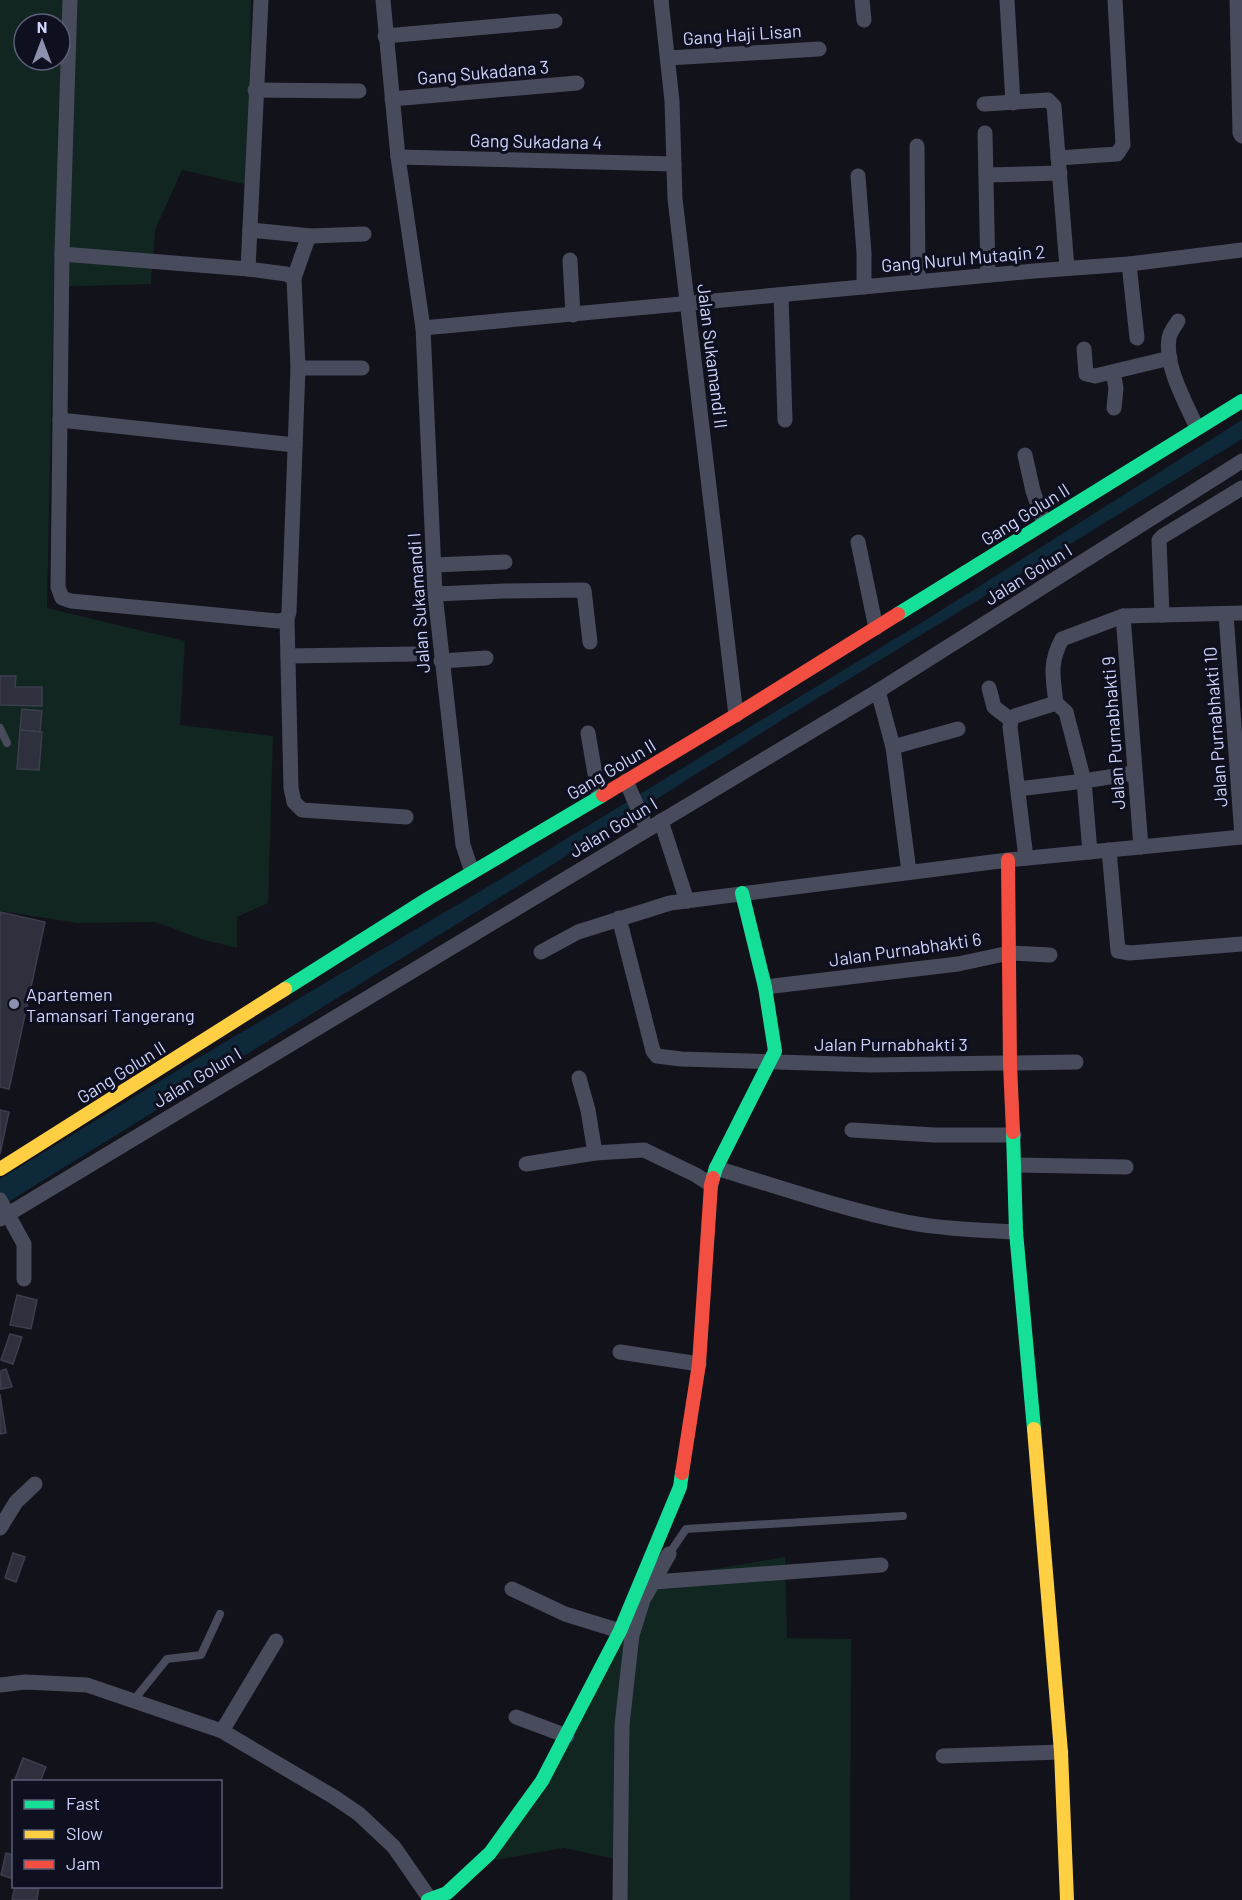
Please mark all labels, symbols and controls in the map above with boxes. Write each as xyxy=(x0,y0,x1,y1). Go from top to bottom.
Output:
north arrow xyxy=(12,12,72,72)
text: N xyxy=(37,17,47,36)
street label: Gang Haji Lisan xyxy=(682,19,802,49)
street label: Gang Sukadana 3 xyxy=(416,55,550,89)
street label: Gang Sukadana 4 xyxy=(469,129,603,153)
street label: Gang Nurul Mutaqin 2 xyxy=(880,240,1046,276)
street label: Jalan Sukamandi II xyxy=(693,282,733,430)
street label: Gang Golun II xyxy=(977,478,1073,550)
street label: Jalan Sukamandi I xyxy=(402,532,434,674)
street label: Jalan Golun I xyxy=(980,538,1076,610)
street label: Jalan Purnabhakti 10 xyxy=(1198,646,1232,808)
street label: Jalan Purnabhakti 9 xyxy=(1097,656,1129,810)
street label: Gang Golun II xyxy=(562,734,660,804)
street label: Jalan Golun I xyxy=(565,792,661,862)
street label: Jalan Purnabhakti 6 xyxy=(827,927,983,971)
place label: Apartemen Tamansari Tangerang xyxy=(26,983,195,1026)
marker: Apartemen Tamansari Tangerang xyxy=(7,997,21,1011)
street label: Jalan Purnabhakti 3 xyxy=(814,1033,968,1055)
street label: Gang Golun II xyxy=(73,1036,169,1108)
street label: Jalan Golun I xyxy=(149,1042,245,1112)
legend xyxy=(12,1780,222,1888)
text: Fast xyxy=(66,1792,100,1814)
text: Slow xyxy=(66,1822,103,1844)
text: Jam xyxy=(66,1852,100,1874)

